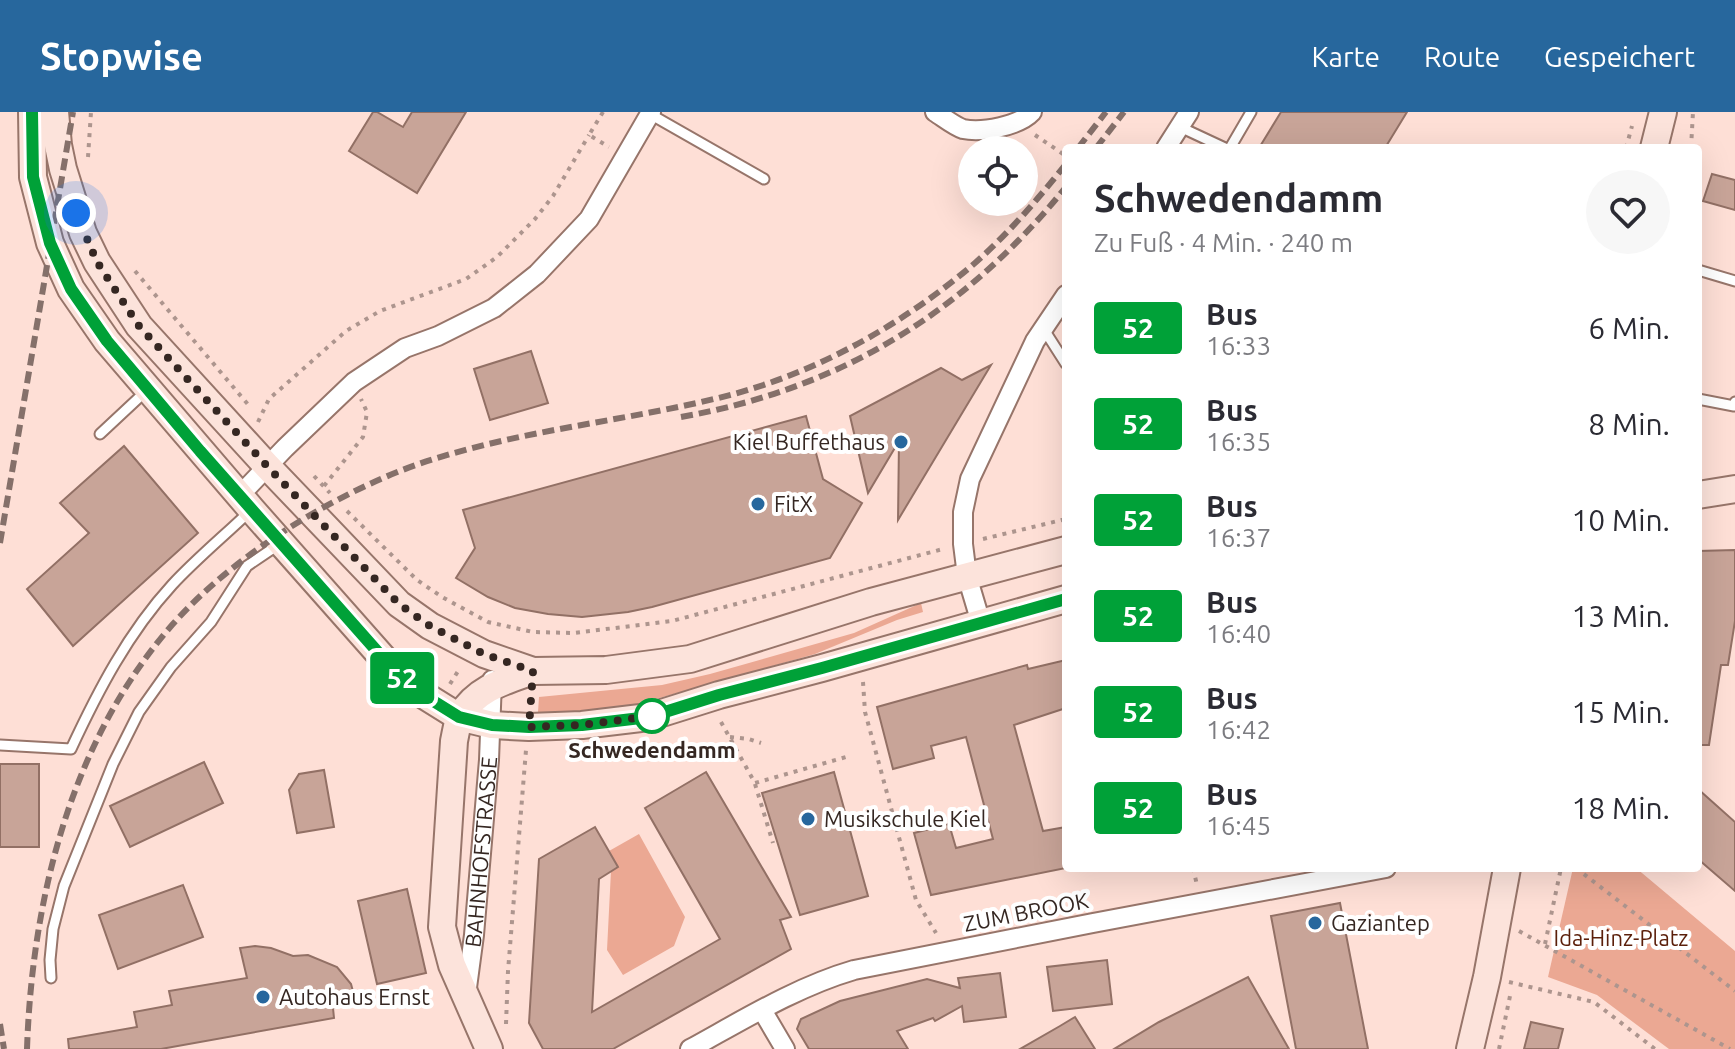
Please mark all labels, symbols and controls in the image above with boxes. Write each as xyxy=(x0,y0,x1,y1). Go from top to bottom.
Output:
text: Stopwise xyxy=(40,35,203,77)
text: Karte xyxy=(1311,41,1380,72)
text: Route xyxy=(1424,41,1500,72)
text: Gespeichert xyxy=(1544,41,1695,72)
map controls xyxy=(958,136,1038,216)
button: locate xyxy=(958,136,1038,216)
button: heart xyxy=(1586,170,1670,254)
text: Schwedendamm xyxy=(1094,177,1383,219)
your location xyxy=(56,193,96,233)
text: Zu Fuß · 4 Min. · 240 m xyxy=(1094,228,1353,257)
text: Bus xyxy=(1206,297,1258,331)
text: 6 Min. xyxy=(1588,311,1670,345)
text: 52 xyxy=(1122,312,1154,343)
text: 16:33 xyxy=(1206,331,1271,360)
text: Bus xyxy=(1206,393,1258,427)
text: 8 Min. xyxy=(1588,407,1670,441)
text: 52 xyxy=(1122,408,1154,439)
text: 16:35 xyxy=(1206,427,1271,456)
place label: Kiel Buffethaus xyxy=(733,429,885,454)
marker: Kiel Buffethaus xyxy=(892,433,910,451)
text: Bus xyxy=(1206,489,1258,523)
place label: FitX xyxy=(774,491,813,516)
marker: FitX xyxy=(749,495,767,513)
text: 10 Min. xyxy=(1571,503,1670,537)
text: 52 xyxy=(1122,504,1154,535)
text: 16:37 xyxy=(1206,523,1271,552)
text: Bus xyxy=(1206,585,1258,619)
text: 13 Min. xyxy=(1571,599,1670,633)
text: 52 xyxy=(1122,600,1154,631)
text: 16:40 xyxy=(1206,619,1271,648)
line badge: 52 xyxy=(366,652,438,704)
text: 52 xyxy=(386,662,418,693)
text: Bus xyxy=(1206,681,1258,715)
text: 15 Min. xyxy=(1571,695,1670,729)
text: 52 xyxy=(1122,696,1154,727)
marker: Schwedendamm xyxy=(635,699,669,733)
text: 16:42 xyxy=(1206,715,1271,744)
place label: Schwedendamm xyxy=(568,737,736,762)
street label: BAHNHOFSTRASSE xyxy=(459,755,501,949)
text: Bus xyxy=(1206,777,1258,811)
text: 18 Min. xyxy=(1571,791,1670,825)
text: 52 xyxy=(1122,792,1154,823)
place label: Musikschule Kiel xyxy=(824,806,987,831)
marker: Musikschule Kiel xyxy=(799,810,817,828)
text: 16:45 xyxy=(1206,811,1271,840)
street label: ZUM BROOK xyxy=(961,887,1091,936)
place label: Gaziantep xyxy=(1331,910,1430,935)
marker: Gaziantep xyxy=(1306,914,1324,932)
park label: Ida-Hinz-Platz xyxy=(1554,925,1688,950)
place label: Autohaus Ernst xyxy=(279,984,430,1009)
marker: Autohaus Ernst xyxy=(254,988,272,1006)

